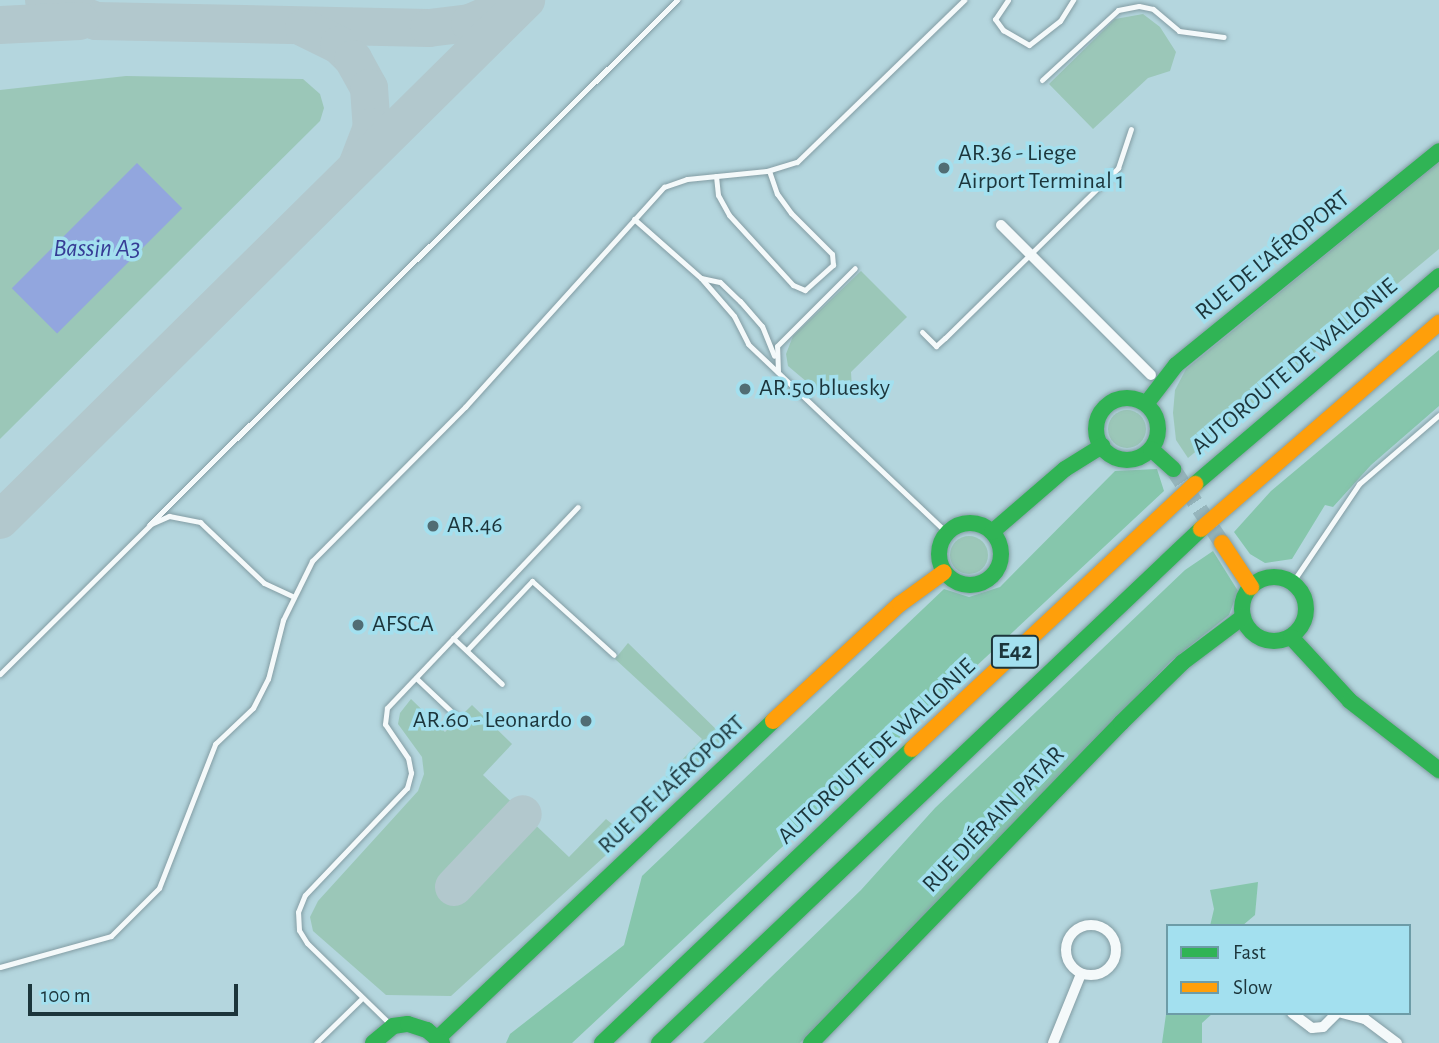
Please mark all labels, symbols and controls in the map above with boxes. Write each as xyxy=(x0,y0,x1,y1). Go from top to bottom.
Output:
place label: AR.36 - Liege Airport Terminal 1 xyxy=(958,140,1124,196)
marker: AR.36 - Liege Airport Terminal 1 xyxy=(936,160,952,176)
street label: RUE DE L'AÉROPORT xyxy=(1190,185,1356,327)
water label: Bassin A3 xyxy=(53,233,141,265)
street label: AUTOROUTE DE WALLONIE xyxy=(1186,272,1404,462)
place label: AR.50 bluesky xyxy=(759,375,890,403)
marker: AR.50 bluesky xyxy=(737,381,753,397)
place label: AR.46 xyxy=(447,512,502,540)
marker: AR.46 xyxy=(425,518,441,534)
place label: AFSCA xyxy=(372,611,434,639)
marker: AFSCA xyxy=(350,617,366,633)
road number: E42 xyxy=(990,632,1040,672)
street label: AUTOROUTE DE WALLONIE xyxy=(772,653,982,851)
place label: AR.60 - Leonardo xyxy=(413,707,572,735)
street label: RUE DE L'AÉROPORT xyxy=(593,710,751,860)
marker: AR.60 - Leonardo xyxy=(578,713,594,729)
street label: RUE DIÉRAIN PATAR xyxy=(917,741,1071,899)
legend xyxy=(1166,924,1411,1015)
text: Fast xyxy=(1233,942,1266,963)
scale bar xyxy=(32,970,242,1014)
text: Slow xyxy=(1233,977,1272,998)
text: 100 m xyxy=(41,985,91,1006)

